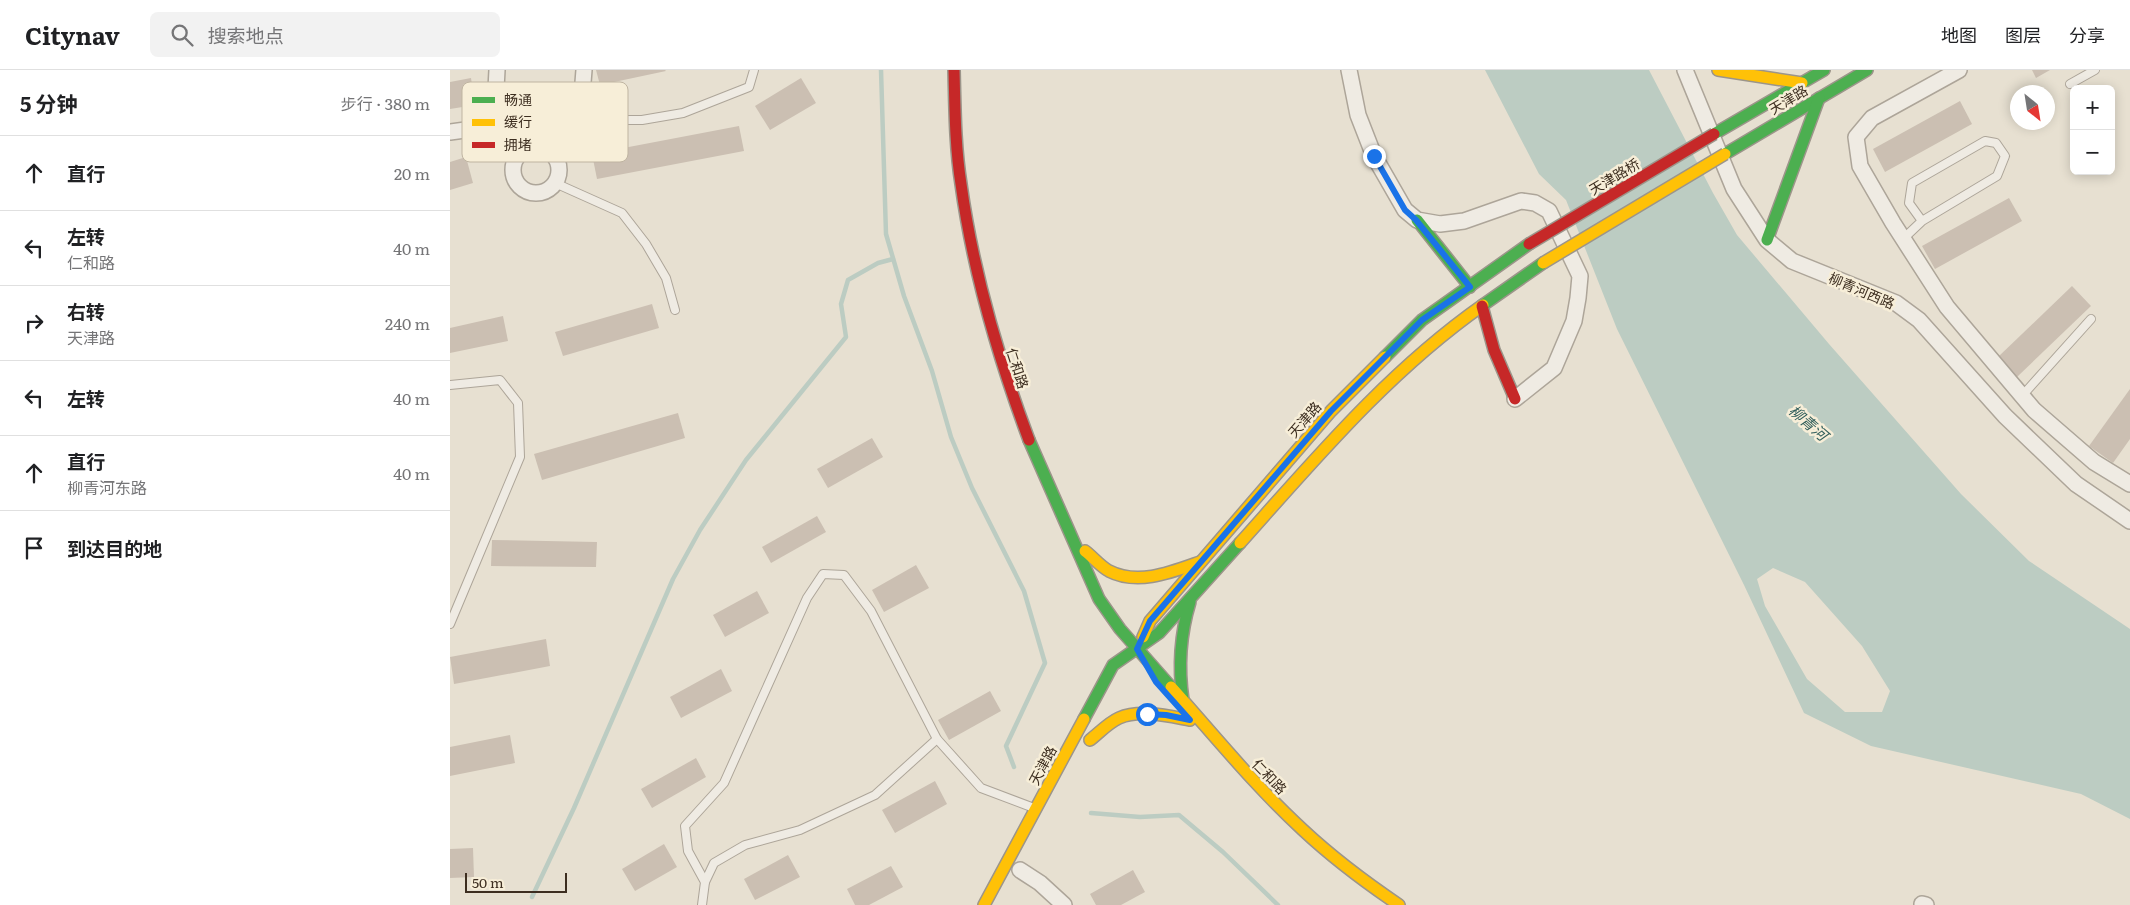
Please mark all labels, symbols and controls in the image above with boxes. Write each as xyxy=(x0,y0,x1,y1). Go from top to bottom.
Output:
search box xyxy=(150,12,500,57)
text: Citynav xyxy=(25,17,120,52)
icon: search xyxy=(168,21,196,49)
text: 搜索地点 xyxy=(208,21,284,49)
text: 地图 xyxy=(1941,21,1977,48)
text: 图层 xyxy=(2005,21,2041,48)
text: 分享 xyxy=(2069,21,2105,48)
street label: 天津路 xyxy=(1765,80,1811,118)
legend xyxy=(462,82,628,162)
north arrow xyxy=(2010,85,2055,130)
map controls xyxy=(2070,85,2115,175)
button: + xyxy=(2070,85,2115,130)
text: 5 分钟 xyxy=(20,87,78,118)
text: 畅通 xyxy=(504,89,532,109)
text: 步行 · 380 m xyxy=(341,91,430,115)
text: 缓行 xyxy=(504,111,532,131)
button: − xyxy=(2070,130,2115,175)
text: 拥堵 xyxy=(504,134,532,154)
route end xyxy=(1363,145,1386,168)
street label: 天津路桥 xyxy=(1585,153,1643,199)
icon: ahead xyxy=(20,159,48,187)
text: 直行 xyxy=(67,159,105,187)
text: 20 m xyxy=(394,161,430,185)
text: 左转 xyxy=(67,222,105,250)
icon: left xyxy=(20,234,48,262)
text: 40 m xyxy=(393,236,430,260)
text: 仁和路 xyxy=(67,250,115,274)
street label: 柳青河西路 xyxy=(1826,267,1898,313)
text: 右转 xyxy=(67,297,105,325)
icon: right xyxy=(20,309,48,337)
text: 240 m xyxy=(385,311,430,335)
text: 天津路 xyxy=(67,325,115,349)
street label: 仁和路 xyxy=(1002,345,1034,391)
icon: left xyxy=(20,384,48,412)
text: 左转 xyxy=(67,384,105,412)
text: 40 m xyxy=(393,386,430,410)
street label: 天津路 xyxy=(1283,397,1325,441)
water label: 柳青河 xyxy=(1784,399,1836,447)
text: 直行 xyxy=(67,447,105,475)
icon: ahead xyxy=(20,459,48,487)
text: 40 m xyxy=(393,461,430,485)
text: 柳青河东路 xyxy=(67,475,147,499)
icon: arrive xyxy=(20,534,48,562)
text: 到达目的地 xyxy=(67,534,162,562)
route start xyxy=(1136,703,1159,726)
street label: 天津路 xyxy=(1023,742,1061,788)
street label: 仁和路 xyxy=(1248,754,1292,798)
scale bar xyxy=(465,870,568,893)
text: 50 m xyxy=(472,872,504,892)

